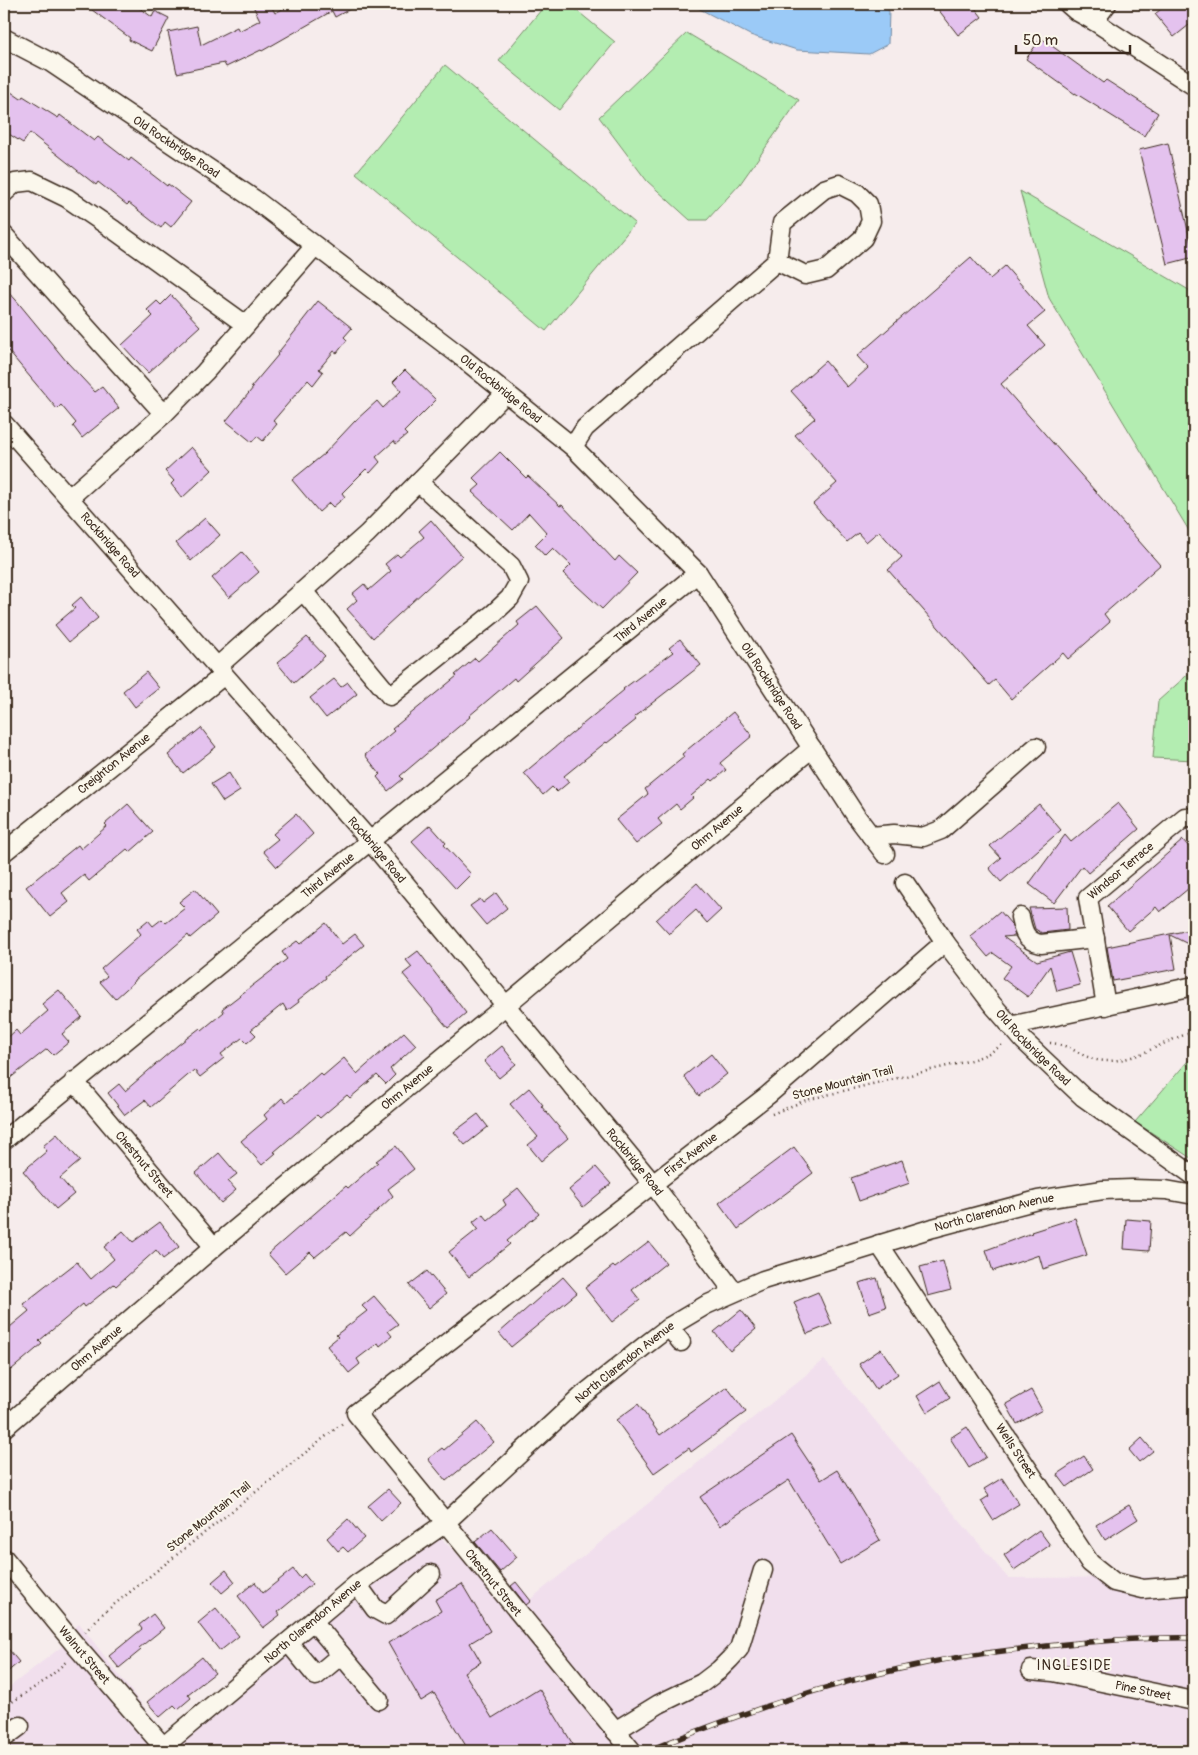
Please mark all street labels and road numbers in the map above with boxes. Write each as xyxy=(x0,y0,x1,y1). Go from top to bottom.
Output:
street label: Old Rockbridge Road xyxy=(130,112,223,181)
street label: Old Rockbridge Road xyxy=(457,351,545,426)
street label: Rockbridge Road xyxy=(77,509,143,581)
street label: Third Avenue xyxy=(611,594,670,646)
street label: Old Rockbridge Road xyxy=(738,640,805,733)
street label: Creighton Avenue xyxy=(75,730,153,797)
street label: Ohm Avenue xyxy=(688,802,746,854)
street label: Rockbridge Road xyxy=(345,814,409,886)
street label: Windsor Terrace xyxy=(1084,839,1157,903)
street label: Third Avenue xyxy=(298,849,357,902)
street label: Old Rockbridge Road xyxy=(992,1006,1074,1089)
street label: Ohm Avenue xyxy=(378,1061,436,1113)
street label: Stone Mountain Trail xyxy=(791,1062,895,1104)
street label: Rockbridge Road xyxy=(603,1126,667,1199)
street label: Chestnut Street xyxy=(112,1128,177,1201)
street label: First Avenue xyxy=(661,1129,720,1180)
street label: North Clarendon Avenue xyxy=(933,1190,1055,1235)
street label: North Clarendon Avenue xyxy=(572,1318,677,1406)
street label: Ohm Avenue xyxy=(67,1322,125,1375)
street label: Wells Street xyxy=(992,1421,1039,1481)
street label: Stone Mountain Trail xyxy=(164,1478,254,1556)
street label: Chestnut Street xyxy=(461,1546,525,1620)
street label: North Clarendon Avenue xyxy=(261,1576,364,1666)
street label: Walnut Street xyxy=(55,1623,113,1687)
street label: Pine Street xyxy=(1114,1677,1172,1704)

